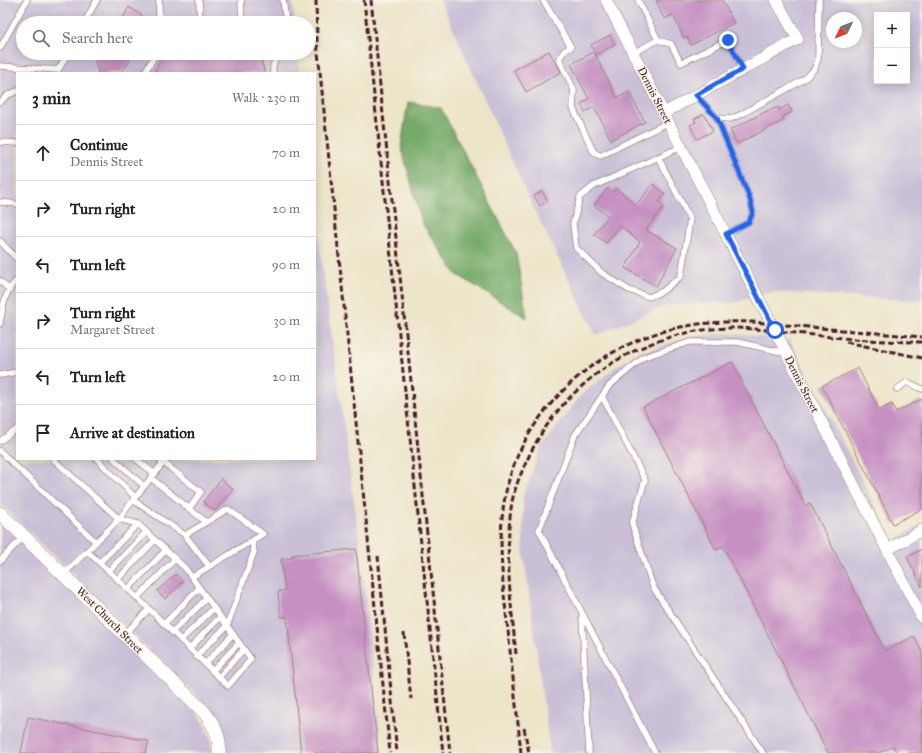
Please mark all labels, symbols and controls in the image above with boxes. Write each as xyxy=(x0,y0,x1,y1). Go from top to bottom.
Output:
north arrow xyxy=(826,12,862,48)
map controls xyxy=(874,12,910,84)
button: + xyxy=(874,12,910,48)
search box xyxy=(16,16,316,60)
icon: search xyxy=(30,27,52,49)
text: Search here xyxy=(62,29,133,47)
route end xyxy=(719,31,737,49)
button: − xyxy=(874,48,910,84)
street label: Dennis Street xyxy=(635,65,674,126)
text: 3 min xyxy=(32,88,71,109)
text: Walk · 230 m xyxy=(232,90,300,106)
text: Continue xyxy=(70,136,128,154)
icon: ahead xyxy=(32,142,54,164)
text: 70 m xyxy=(272,145,300,161)
text: Dennis Street xyxy=(70,154,143,170)
icon: right xyxy=(32,198,54,220)
text: Turn right xyxy=(70,200,135,218)
text: 20 m xyxy=(272,201,300,217)
icon: left xyxy=(32,254,54,276)
text: Turn left xyxy=(70,256,126,274)
text: 90 m xyxy=(272,257,300,273)
text: Turn right xyxy=(70,304,135,322)
icon: right xyxy=(32,310,54,332)
text: 30 m xyxy=(274,313,300,329)
route start xyxy=(766,321,784,339)
text: Margaret Street xyxy=(70,322,155,338)
street label: Dennis Street xyxy=(782,354,821,415)
icon: left xyxy=(32,366,54,388)
text: Turn left xyxy=(70,368,126,386)
text: 20 m xyxy=(272,369,300,385)
icon: arrive xyxy=(32,422,54,444)
text: Arrive at destination xyxy=(70,424,195,442)
street label: West Church Street xyxy=(74,584,146,656)

